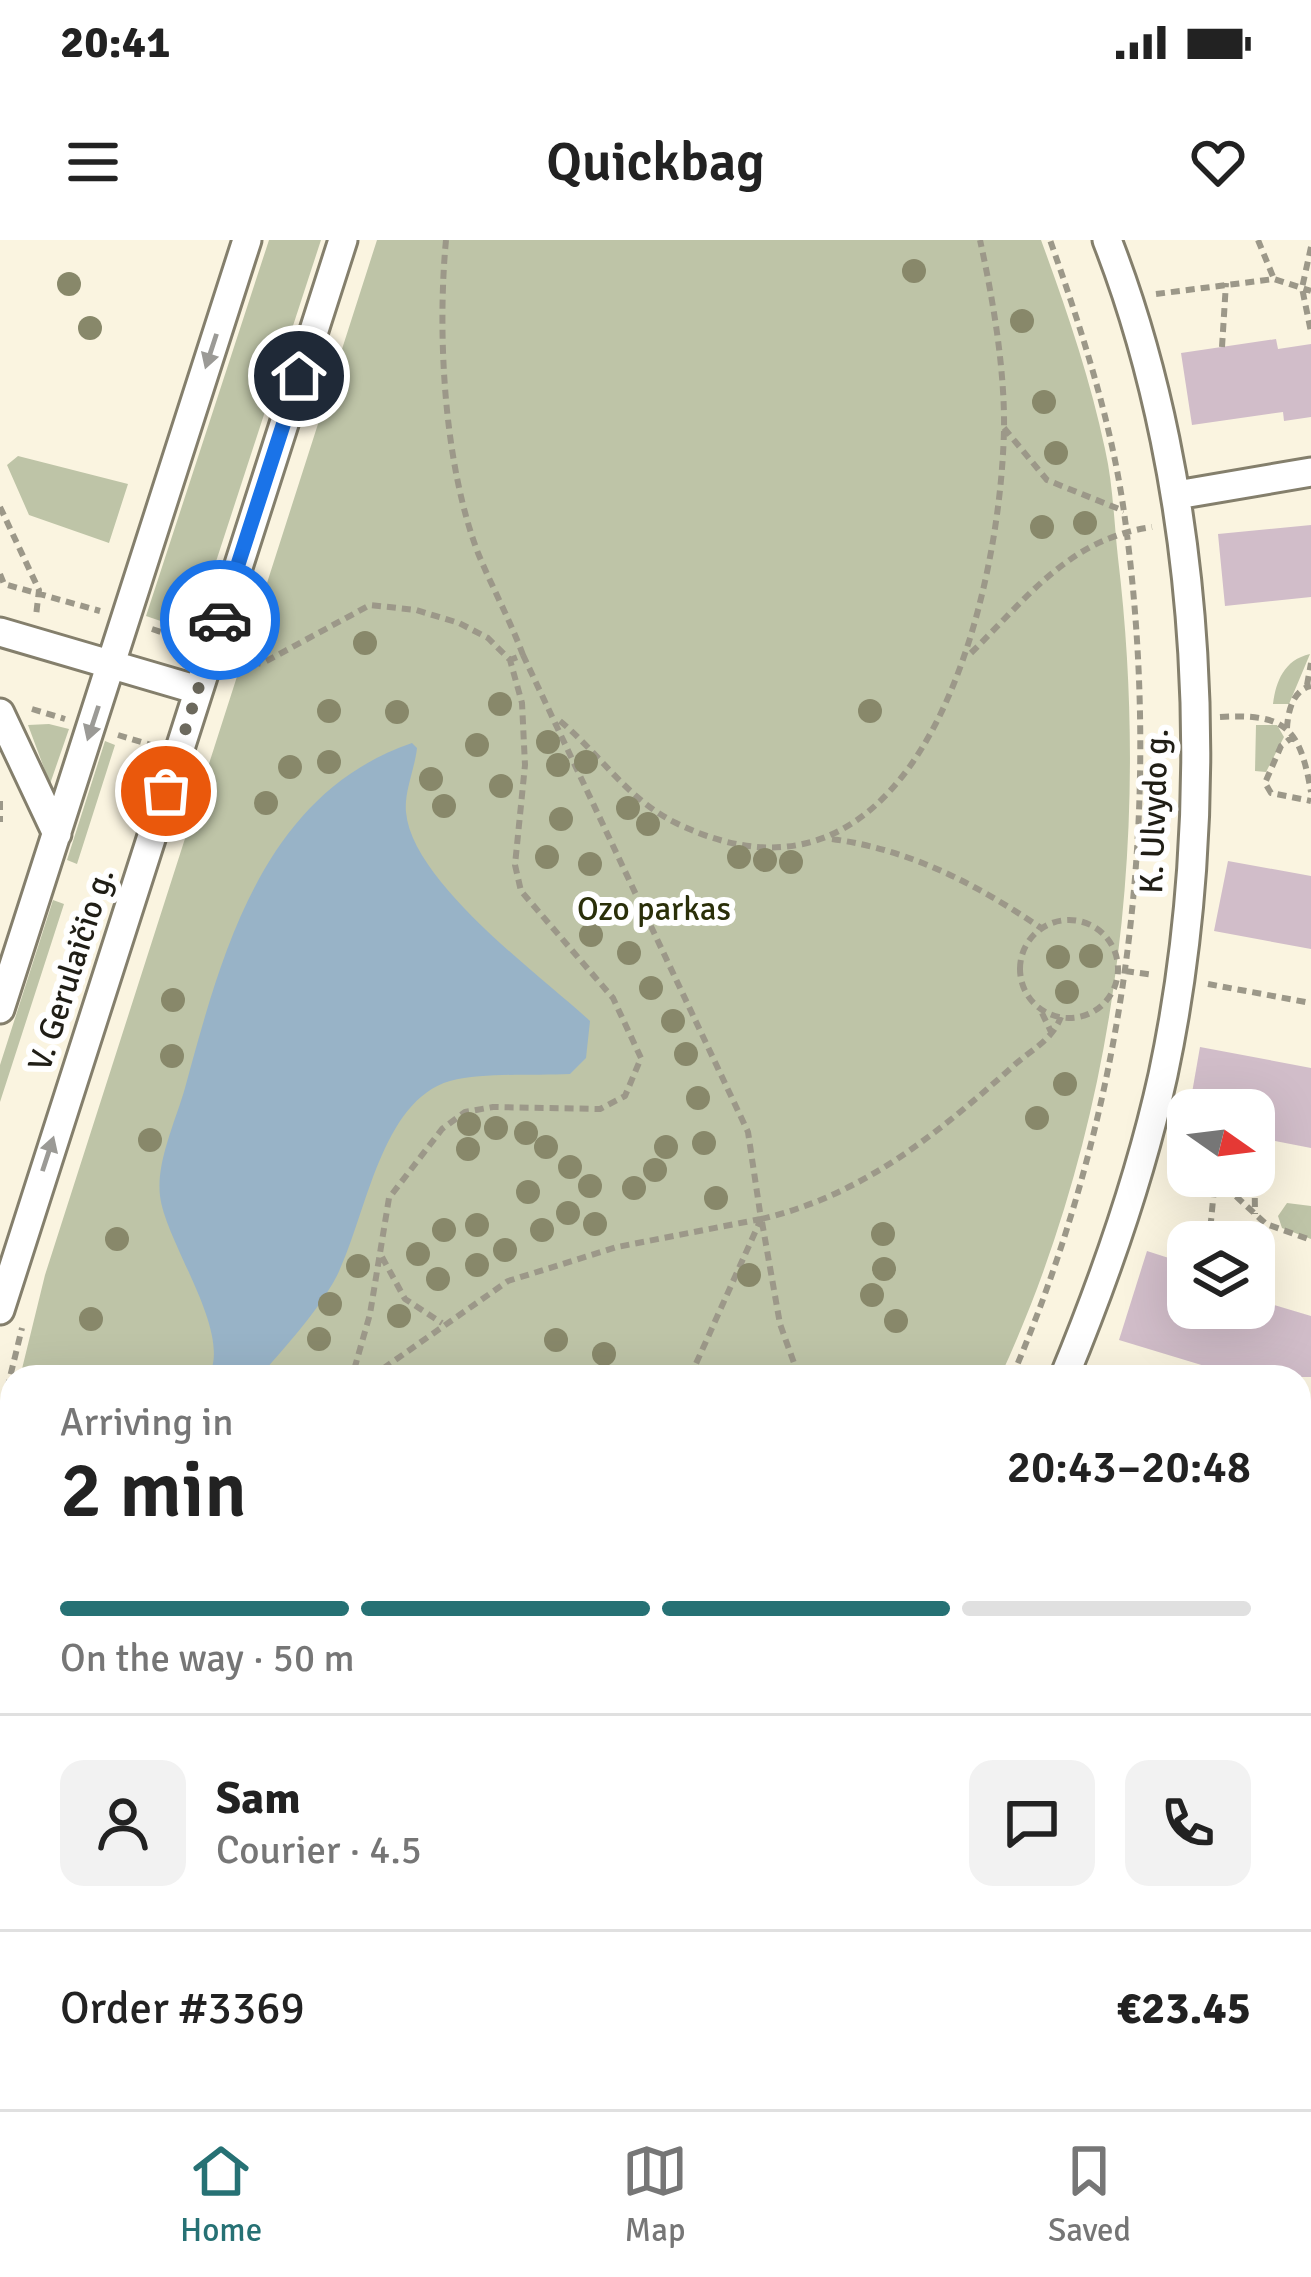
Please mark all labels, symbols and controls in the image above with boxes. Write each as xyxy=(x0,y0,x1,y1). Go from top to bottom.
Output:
text: 20:41 xyxy=(60,15,170,70)
icon: menu xyxy=(60,129,126,195)
text: Quickbag xyxy=(546,129,765,196)
icon: heart xyxy=(1185,129,1251,195)
pin xyxy=(248,325,350,427)
one-way arrow xyxy=(201,333,220,370)
icon: home xyxy=(266,343,332,409)
courier xyxy=(160,560,280,680)
icon: car xyxy=(187,587,253,653)
one-way arrow xyxy=(82,705,101,742)
street label: K. Ulvydo g. xyxy=(1131,728,1178,894)
pin xyxy=(115,740,217,842)
icon: bag xyxy=(133,758,199,824)
street label: V. Gerulaičio g. xyxy=(19,863,123,1076)
park label: Ozo parkas xyxy=(577,889,731,930)
north arrow xyxy=(1167,1089,1275,1197)
map controls xyxy=(1167,1089,1275,1329)
one-way arrow xyxy=(40,1135,59,1172)
button: layers xyxy=(1167,1221,1275,1329)
text: Arriving in xyxy=(60,1398,234,1446)
text: 20:43–20:48 xyxy=(1007,1440,1251,1495)
text: 2 min xyxy=(60,1443,247,1539)
text: On the way · 50 m xyxy=(60,1634,355,1682)
button: person xyxy=(60,1760,186,1886)
button: chat xyxy=(969,1760,1095,1886)
button: phone xyxy=(1125,1760,1251,1886)
text: Sam xyxy=(216,1771,301,1826)
text: Courier · 4.5 xyxy=(216,1826,422,1874)
text: Order #3369 xyxy=(60,1981,305,2036)
text: €23.45 xyxy=(1117,1981,1251,2036)
tab: Home xyxy=(180,2138,262,2251)
tab: Map xyxy=(622,2138,688,2251)
tab: Saved xyxy=(1048,2138,1131,2251)

